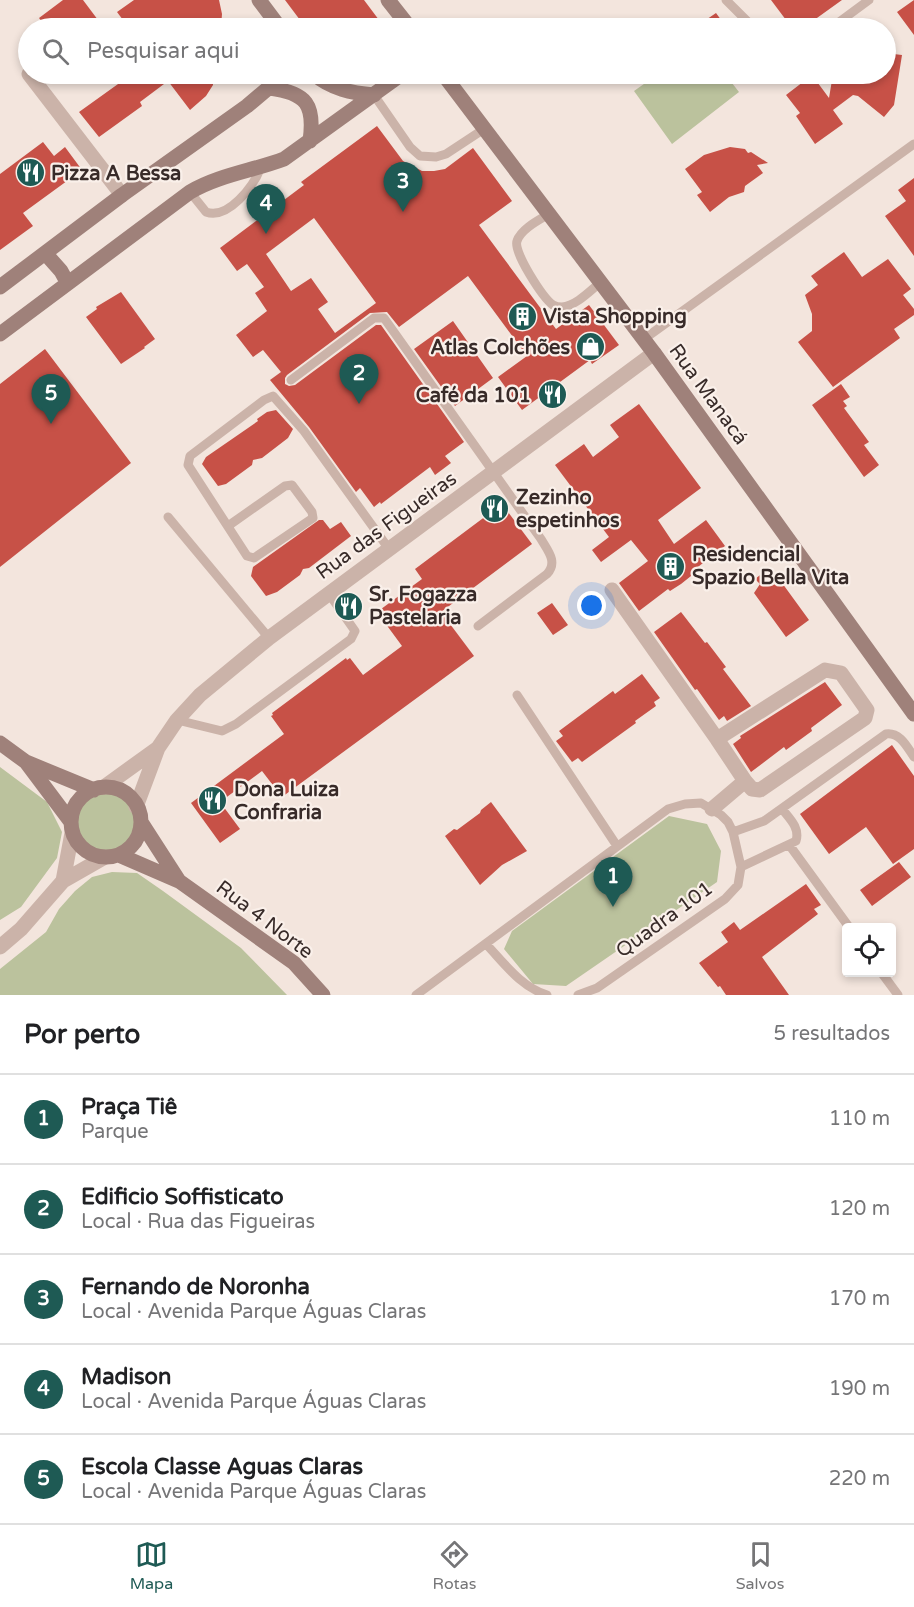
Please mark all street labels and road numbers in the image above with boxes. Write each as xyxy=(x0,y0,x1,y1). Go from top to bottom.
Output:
street label: Rua Manacá xyxy=(664,339,753,450)
street label: Rua das Figueiras xyxy=(312,467,462,585)
street label: Rua 4 Norte xyxy=(211,876,318,964)
street label: Quadra 101 xyxy=(611,876,717,962)

